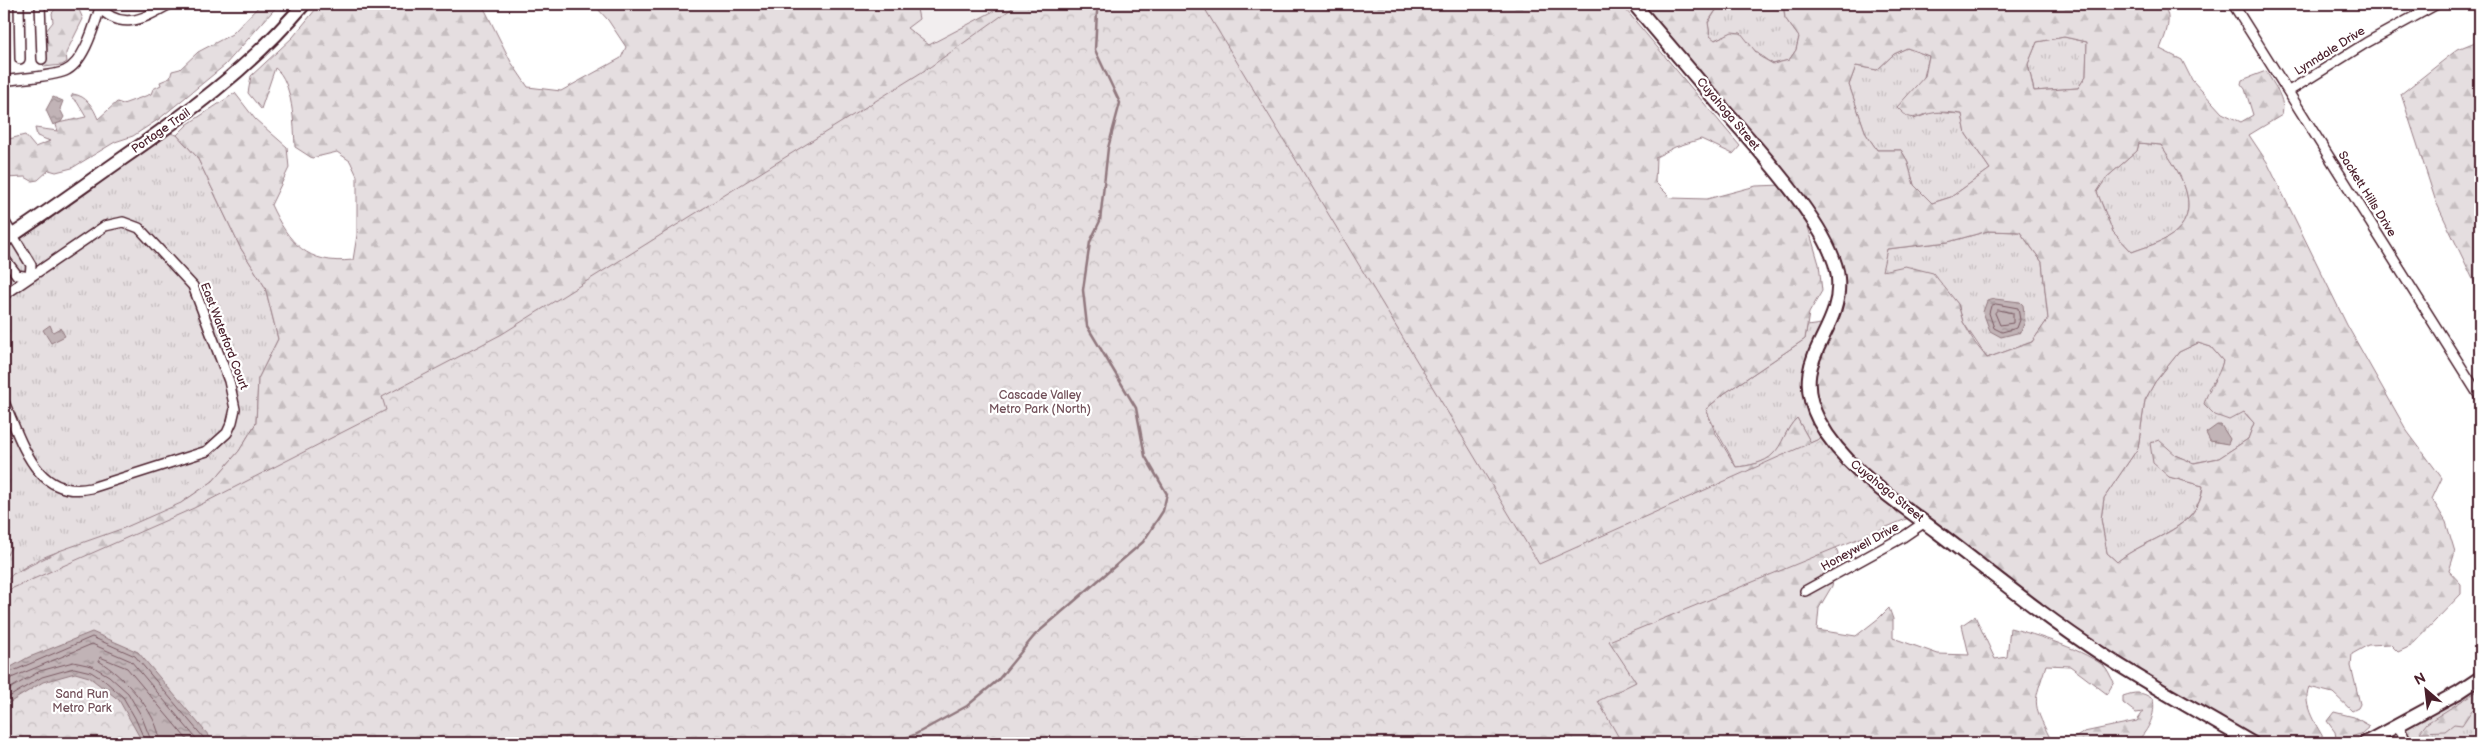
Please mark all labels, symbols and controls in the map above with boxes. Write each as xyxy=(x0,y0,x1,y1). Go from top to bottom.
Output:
street label: Lynndale Drive xyxy=(2292,23,2368,79)
street label: Cuyahoga Street xyxy=(1693,75,1763,154)
street label: Portage Trail xyxy=(129,105,193,157)
street label: Sackett Hills Drive xyxy=(2335,148,2399,240)
street label: East Waterford Court xyxy=(197,280,251,392)
park label: Cascade Valley Metro Park (North) xyxy=(989,388,1091,417)
street label: Cuyahoga Street xyxy=(1847,457,1927,525)
street label: Honeywell Drive xyxy=(1818,519,1902,575)
north arrow xyxy=(2402,664,2452,714)
text: N xyxy=(2411,669,2429,689)
park label: Sand Run Metro Park xyxy=(52,687,112,716)

